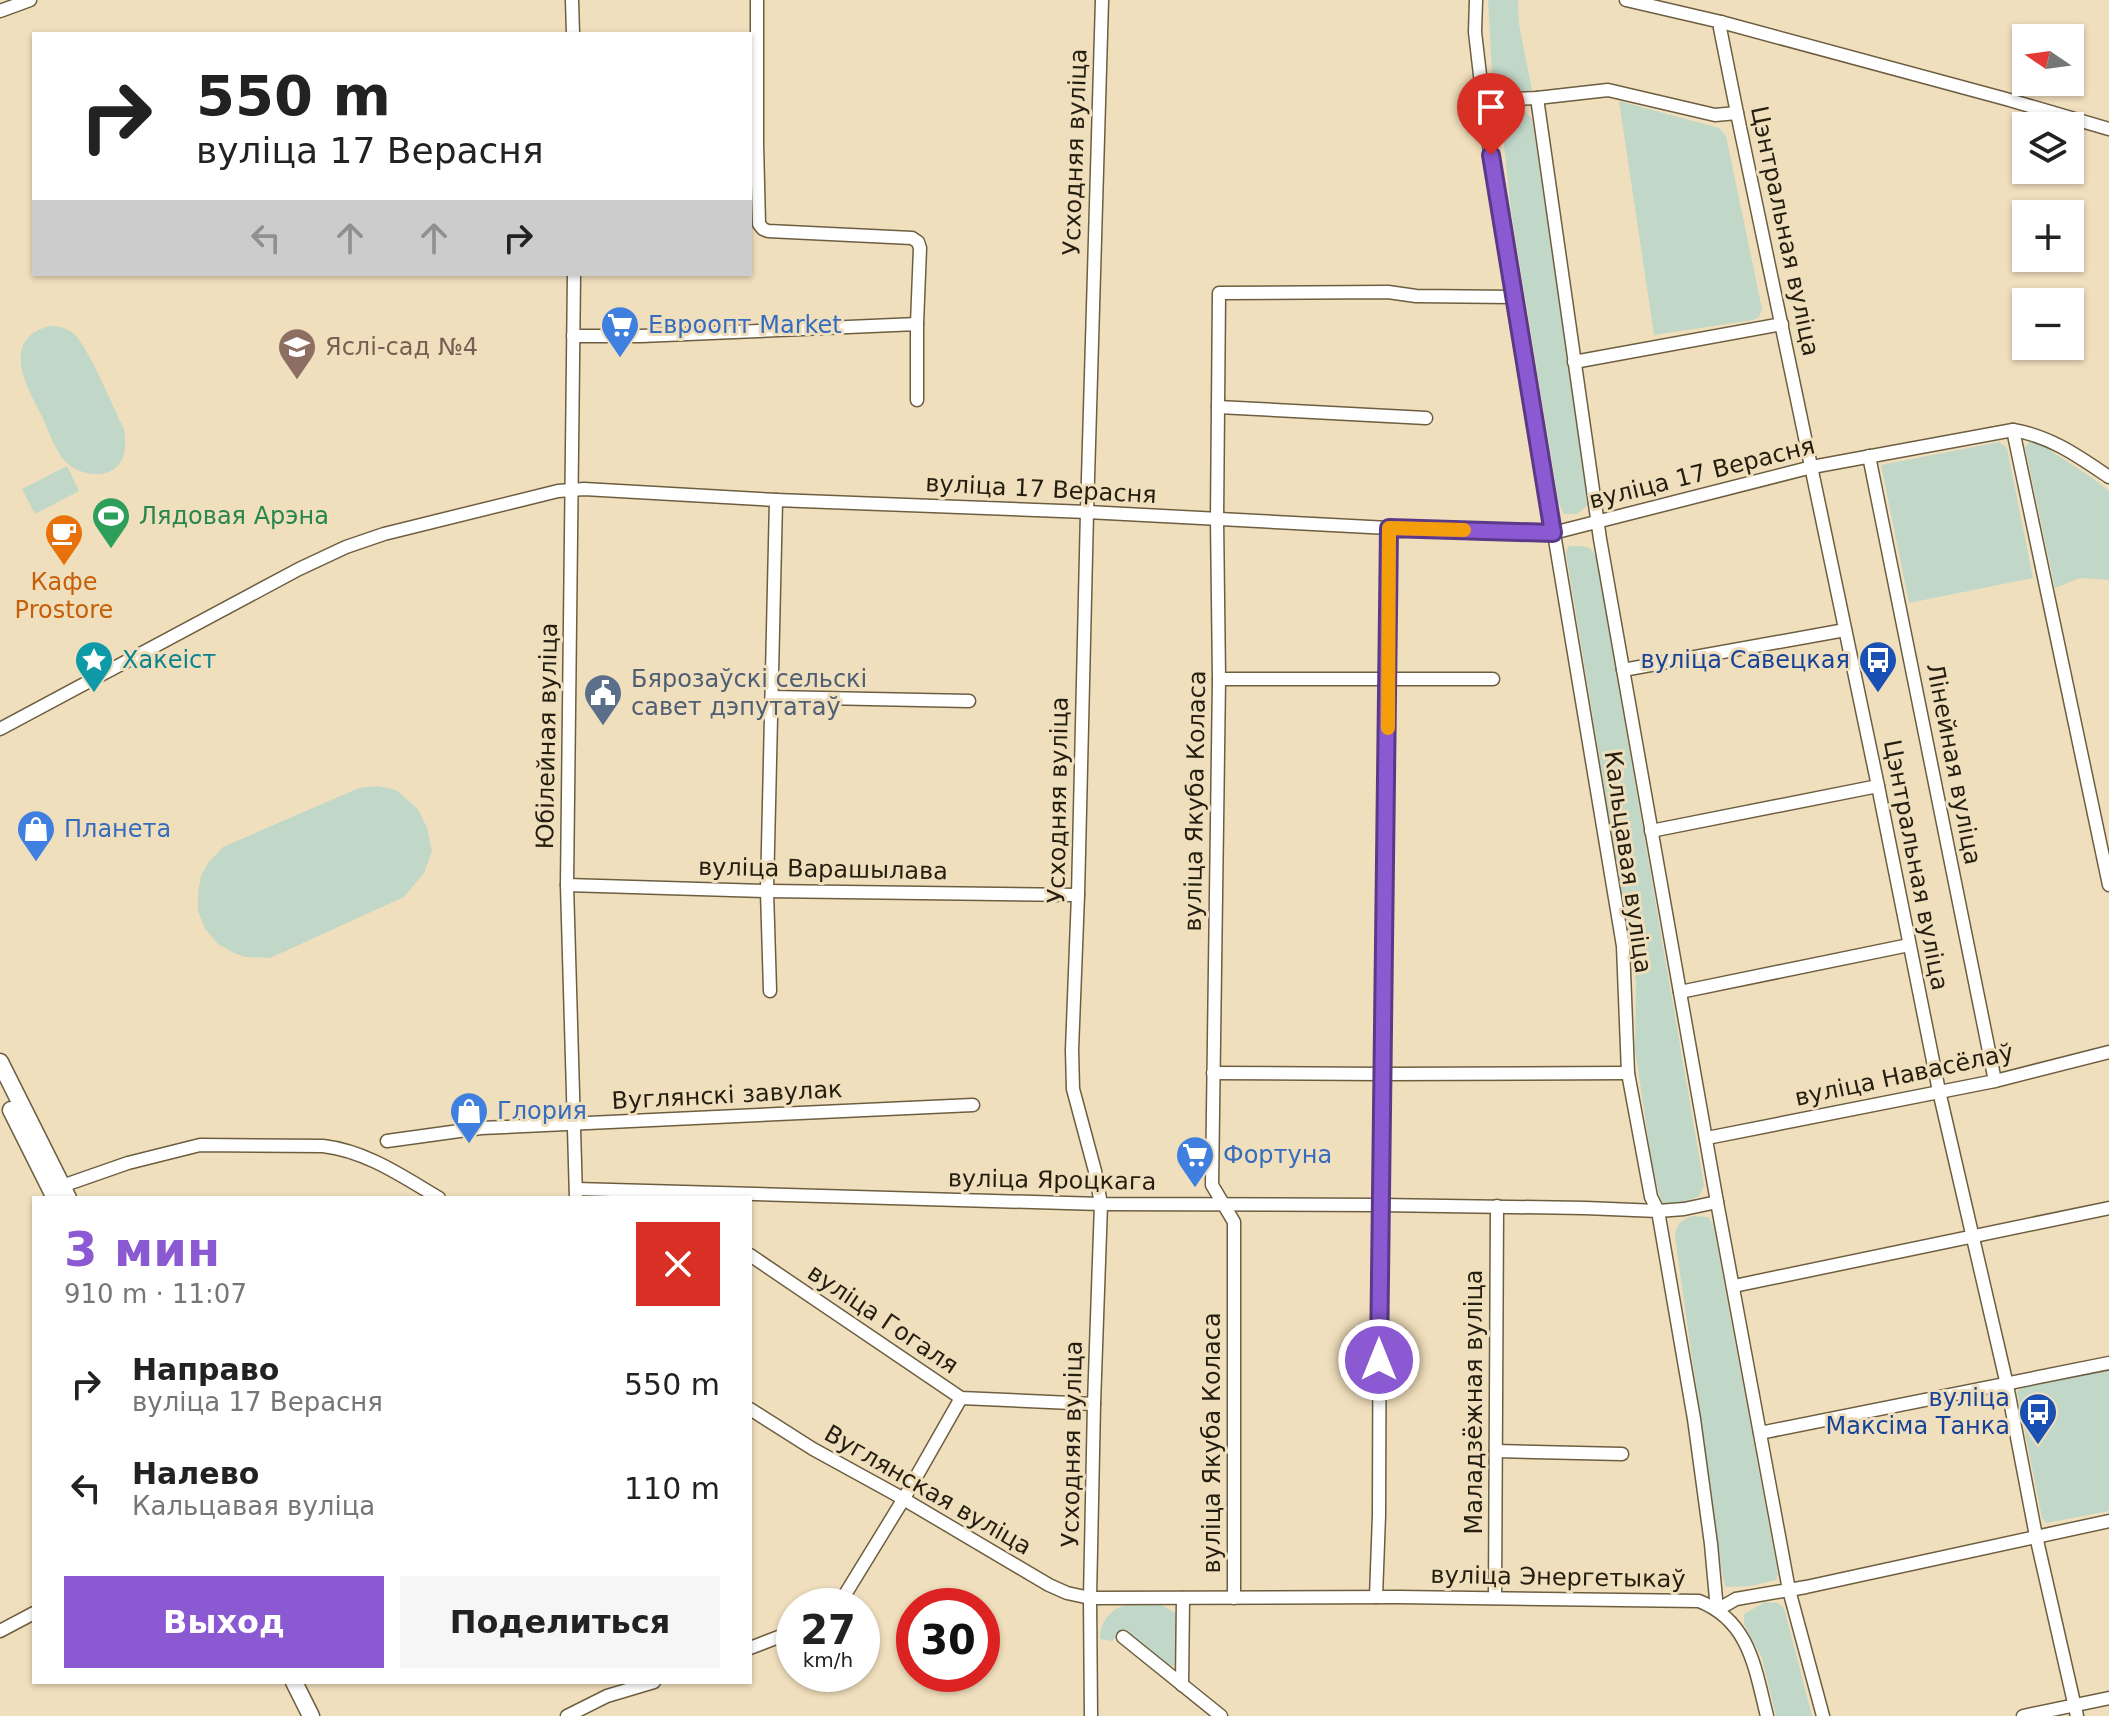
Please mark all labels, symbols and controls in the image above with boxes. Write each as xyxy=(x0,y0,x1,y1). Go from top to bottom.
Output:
north arrow xyxy=(2012,24,2084,96)
map controls xyxy=(2012,24,2084,360)
street label: Усходняя вуліца xyxy=(1057,48,1093,256)
text: 550 m xyxy=(196,63,391,128)
icon: right xyxy=(64,64,168,168)
pin xyxy=(1457,73,1525,155)
icon: arrive xyxy=(1469,85,1513,129)
street label: Цэнтральная вуліца xyxy=(1745,103,1825,359)
button: layers xyxy=(2012,112,2084,184)
text: вуліца 17 Верасня xyxy=(196,130,544,171)
button: + xyxy=(2012,200,2084,272)
icon: left xyxy=(244,216,288,260)
icon: ahead xyxy=(328,216,372,260)
icon: ahead xyxy=(412,216,456,260)
icon: right xyxy=(496,216,540,260)
button: − xyxy=(2012,288,2084,360)
supermarket icon: Евроопт Market xyxy=(599,304,641,359)
place label: Евроопт Market xyxy=(648,311,842,339)
school or university icon: Яслі-сад №4 xyxy=(276,326,318,381)
place label: Яслі-сад №4 xyxy=(325,333,478,361)
street label: вуліца 17 Верасня xyxy=(1586,431,1818,515)
street label: вуліца 17 Верасня xyxy=(925,469,1157,509)
sports icon: Лядовая Арэна xyxy=(90,495,132,550)
place label: Лядовая Арэна xyxy=(139,502,329,530)
cafe icon: Кафе Prostore xyxy=(43,512,85,567)
place label: Кафе Prostore xyxy=(15,568,113,624)
street label: Юбілейная вуліца xyxy=(531,622,563,850)
place icon: Хакеіст xyxy=(73,639,115,694)
bus stop icon: вуліца Савецкая xyxy=(1857,639,1899,694)
place label: Хакеіст xyxy=(122,646,216,674)
place label: вуліца Савецкая xyxy=(1641,646,1850,674)
street label: Лінейная вуліца xyxy=(1921,661,1987,867)
place label: Бярозаўскі сельскі савет дэпутатаў xyxy=(631,665,867,721)
street label: вуліца Якуба Коласа xyxy=(1179,670,1211,932)
public building icon: Бярозаўскі сельскі савет дэпутатаў xyxy=(582,672,624,727)
street label: Усходняя вуліца xyxy=(1042,696,1074,904)
street label: Цэнтральная вуліца xyxy=(1878,737,1954,993)
street label: Кальцавая вуліца xyxy=(1599,749,1657,975)
shop icon: Планета xyxy=(15,808,57,863)
place label: Планета xyxy=(64,815,171,843)
street label: вуліца Варашылава xyxy=(698,853,948,885)
street label: вуліца Навасёлаў xyxy=(1792,1038,2016,1112)
street label: Вуглянскі завулак xyxy=(611,1075,843,1115)
shop icon: Глория xyxy=(448,1090,490,1145)
place label: Глория xyxy=(497,1097,587,1125)
supermarket icon: Фортуна xyxy=(1174,1134,1216,1189)
place label: Фортуна xyxy=(1223,1141,1332,1169)
street label: вуліца Яроцкага xyxy=(948,1164,1156,1196)
text: 3 мин xyxy=(64,1221,220,1277)
button: close xyxy=(636,1222,720,1306)
street label: вуліца Гогаля xyxy=(802,1258,964,1380)
street label: Маладзёжная вуліца xyxy=(1460,1269,1488,1535)
text: 910 m · 11:07 xyxy=(64,1279,247,1309)
street label: вуліца Якуба Коласа xyxy=(1198,1312,1226,1574)
position arrow xyxy=(1337,1318,1421,1402)
street label: Усходняя вуліца xyxy=(1056,1340,1088,1548)
text: Направо xyxy=(132,1352,279,1387)
icon: right xyxy=(64,1362,108,1406)
text: 550 m xyxy=(624,1367,720,1402)
place label: вуліца Максіма Танка xyxy=(1826,1384,2010,1440)
text: вуліца 17 Верасня xyxy=(132,1387,383,1417)
bus stop icon: вуліца Максіма Танка xyxy=(2017,1391,2059,1446)
street label: Вуглянская вуліца xyxy=(819,1419,1037,1561)
text: Налево xyxy=(132,1456,259,1491)
icon: left xyxy=(64,1466,108,1510)
text: 110 m xyxy=(624,1471,720,1506)
text: Кальцавая вуліца xyxy=(132,1491,375,1521)
street label: вуліца Энергетыкаў xyxy=(1430,1561,1686,1593)
button: Выход xyxy=(64,1576,384,1668)
button: Поделиться xyxy=(400,1576,720,1668)
speed limit sign: 30 xyxy=(896,1588,1000,1692)
text: 27 xyxy=(800,1607,856,1653)
text: km/h xyxy=(803,1648,853,1672)

